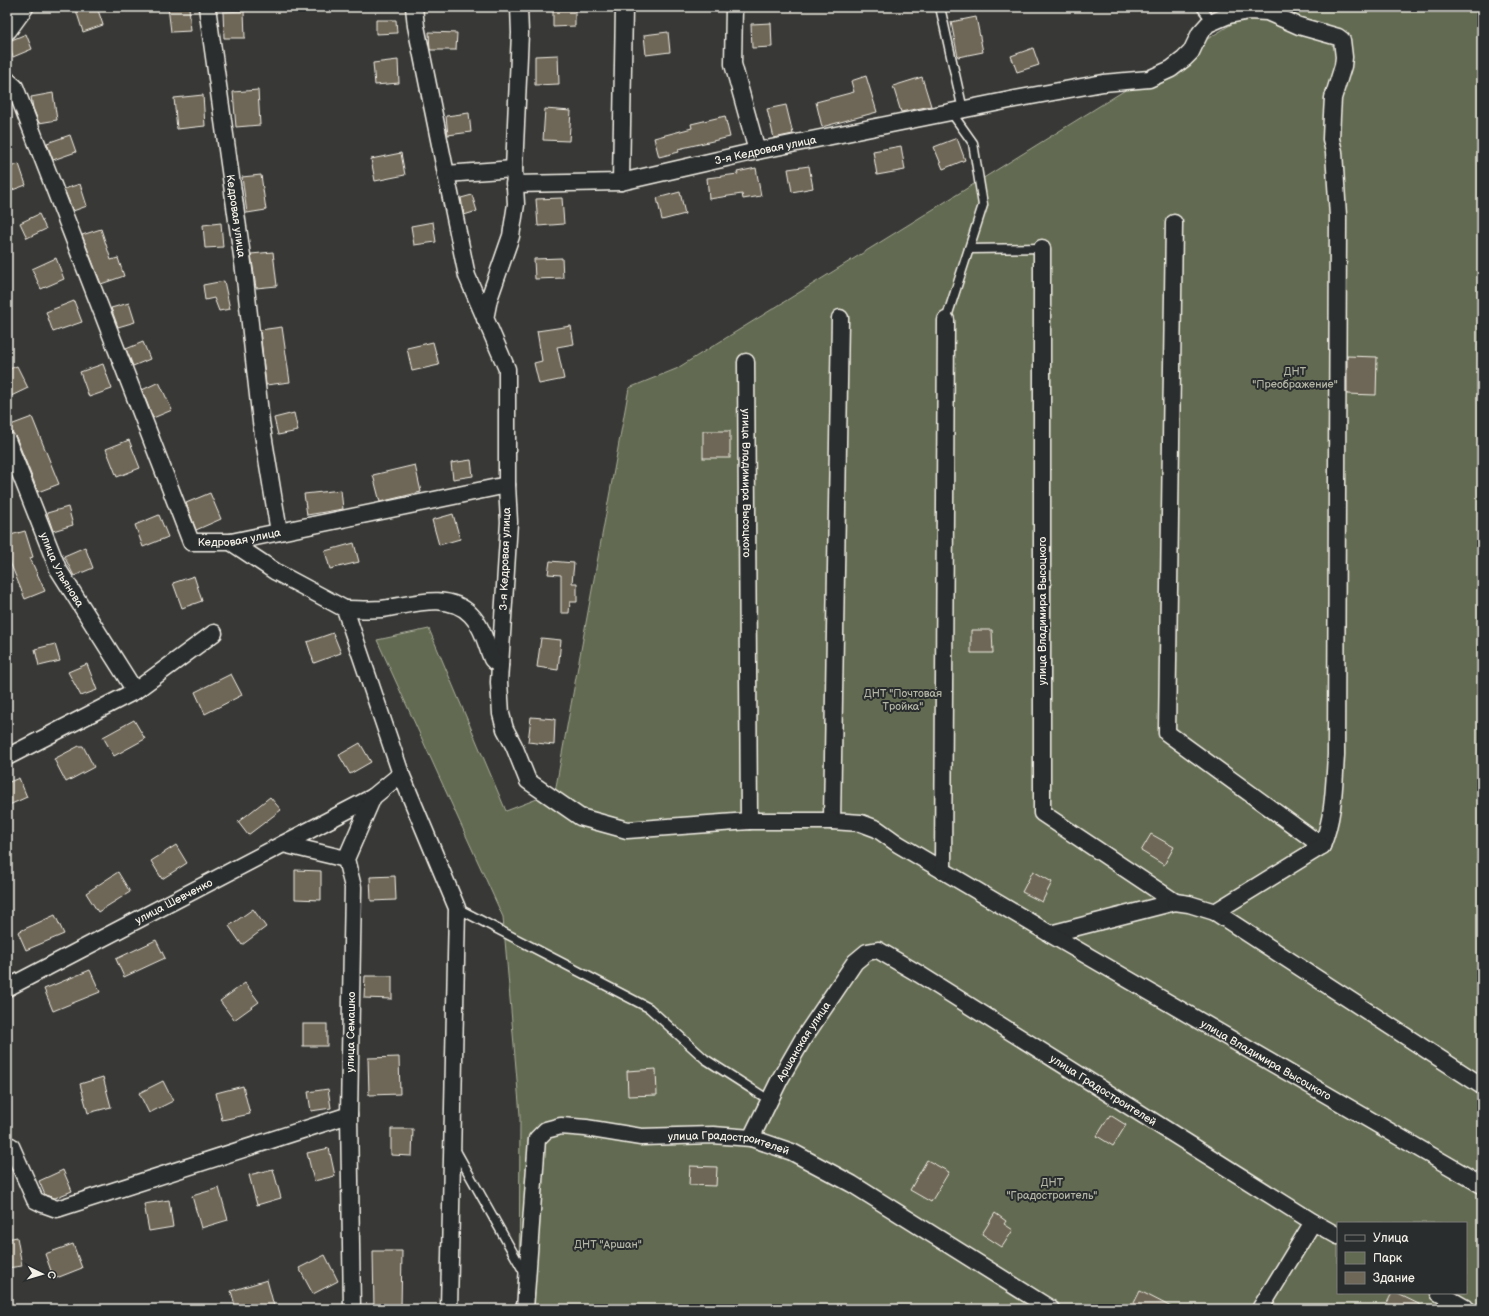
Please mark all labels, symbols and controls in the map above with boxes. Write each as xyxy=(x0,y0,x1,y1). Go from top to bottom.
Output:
street label: 3-я Кедровая улица xyxy=(713,133,818,167)
street label: Кедровая улица xyxy=(224,174,249,259)
park label: ДНТ "Преображение" xyxy=(1252,365,1338,391)
street label: улица Владимира Высоцкого xyxy=(740,408,754,558)
street label: 3-я Кедровая улица xyxy=(497,507,513,611)
street label: Кедровая улица xyxy=(198,525,282,549)
street label: улица Ульянова xyxy=(38,530,87,610)
street label: улица Владимира Высоцкого xyxy=(1036,536,1049,685)
park label: ДНТ "Почтовая Тройка" xyxy=(864,687,942,713)
street label: улица Шевченко xyxy=(133,875,215,927)
street label: улица Семашко xyxy=(343,991,358,1073)
street label: Аршанская улица xyxy=(773,999,833,1084)
street label: улица Владимира Высоцкого xyxy=(1199,1017,1334,1103)
street label: улица Градостроителей xyxy=(1048,1052,1159,1128)
street label: улица Градостроителей xyxy=(668,1128,791,1157)
park label: ДНТ "Градостроитель" xyxy=(1007,1176,1097,1202)
legend xyxy=(1337,1222,1467,1294)
text: Улица xyxy=(1373,1231,1409,1246)
park label: ДНТ "Аршан" xyxy=(574,1238,642,1251)
text: Парк xyxy=(1373,1251,1403,1266)
north arrow xyxy=(22,1254,62,1294)
text: С xyxy=(45,1270,58,1280)
text: Здание xyxy=(1373,1271,1415,1286)

